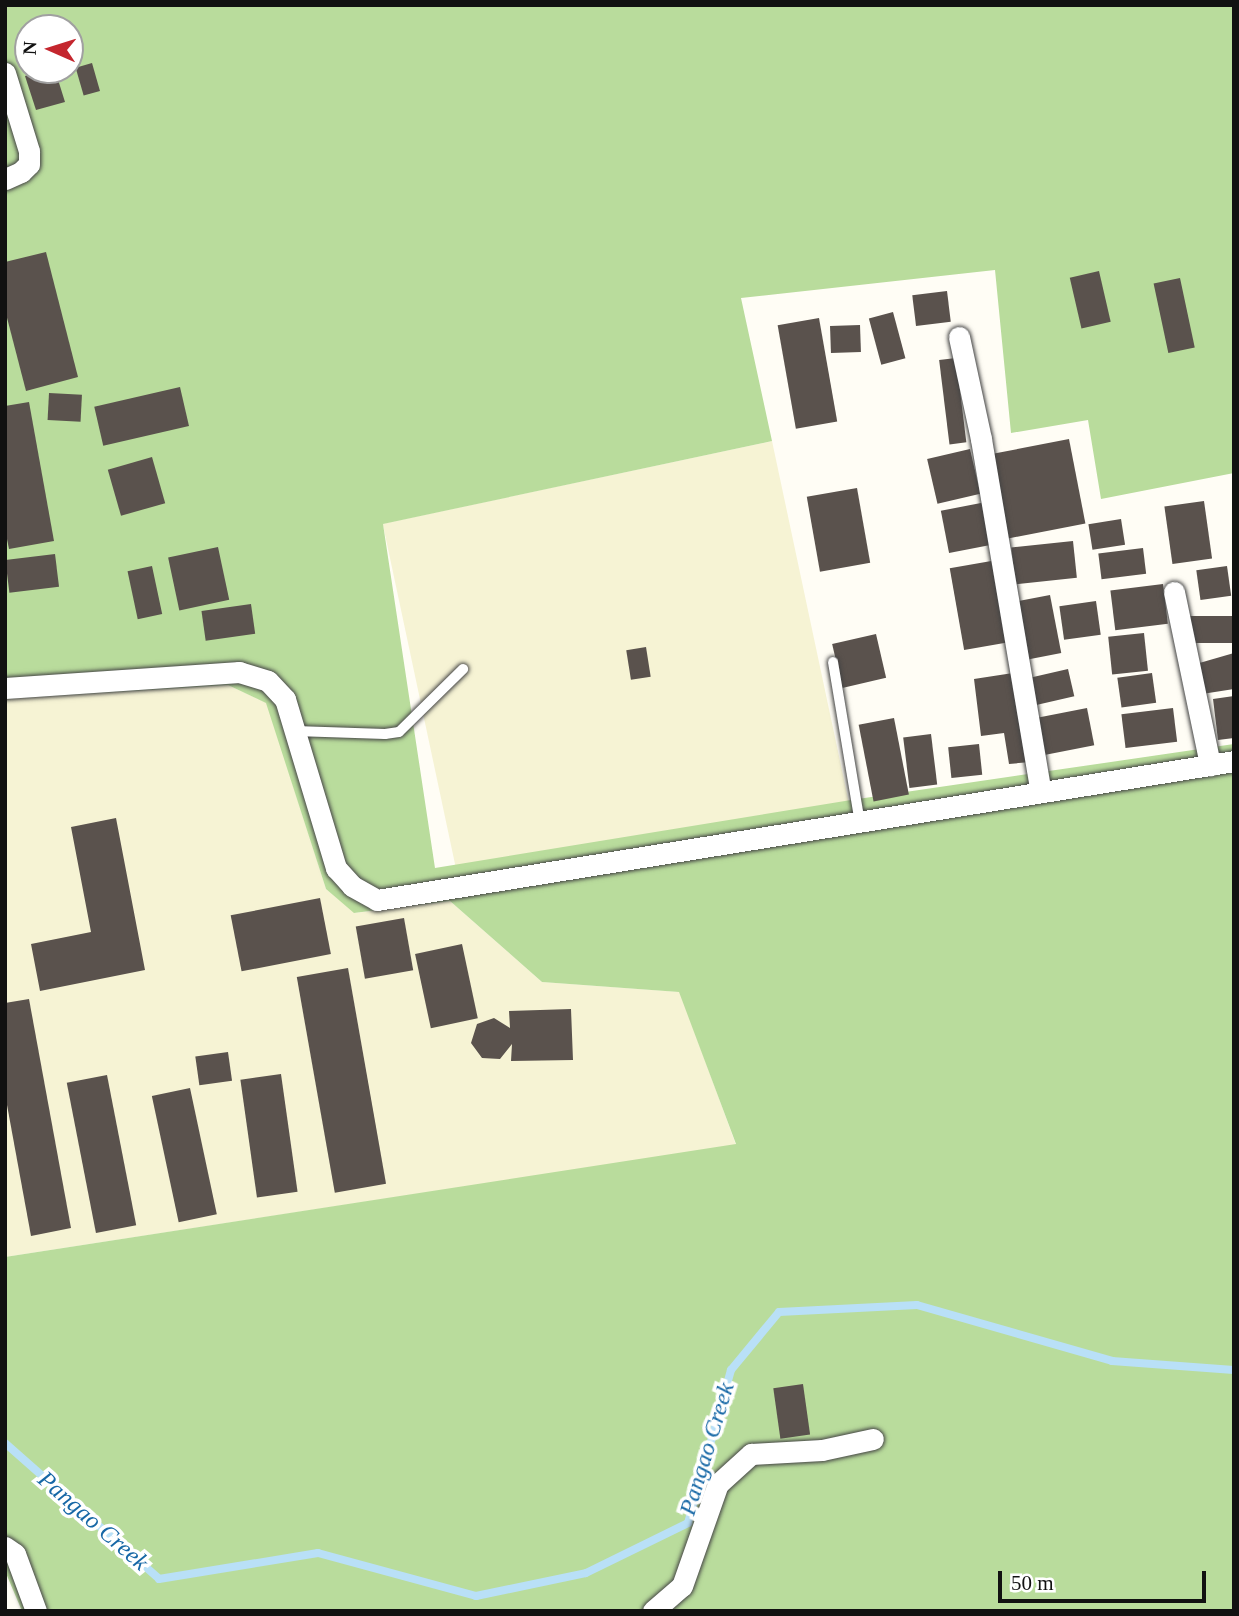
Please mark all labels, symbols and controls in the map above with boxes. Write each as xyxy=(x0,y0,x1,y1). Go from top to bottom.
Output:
north arrow xyxy=(14,14,84,84)
text: N xyxy=(19,41,40,55)
water label: Pangao Creek xyxy=(673,1379,741,1519)
water label: Pangao Creek xyxy=(32,1465,154,1577)
scale bar xyxy=(1001,1556,1209,1600)
text: 50 m xyxy=(1011,1571,1054,1595)

